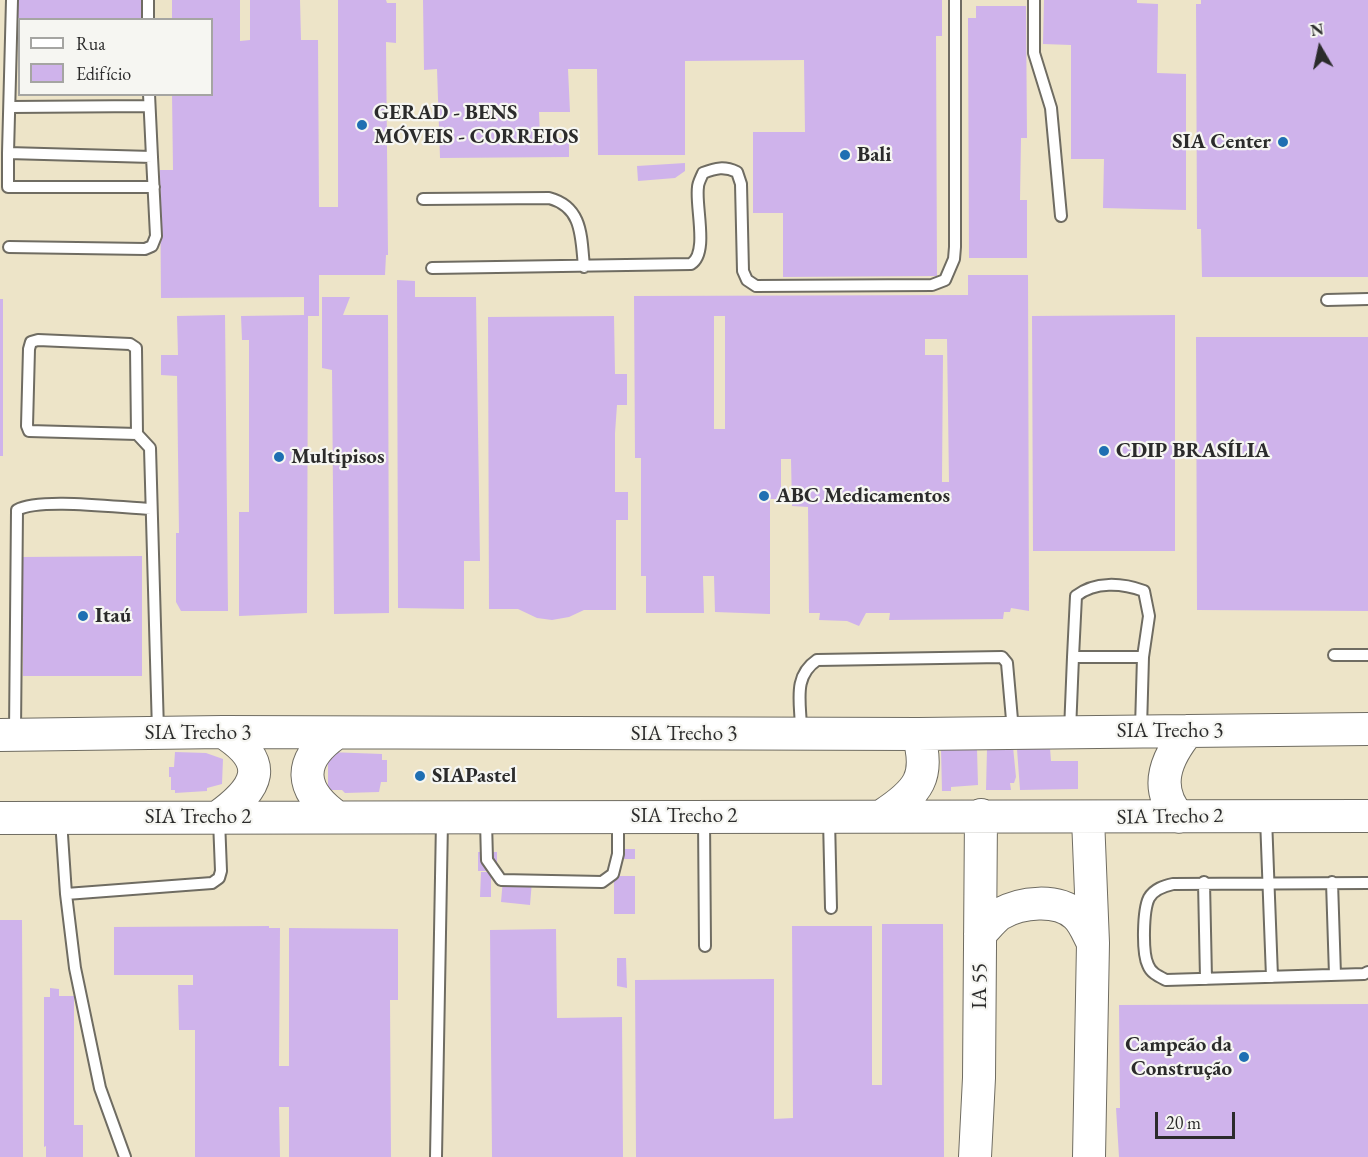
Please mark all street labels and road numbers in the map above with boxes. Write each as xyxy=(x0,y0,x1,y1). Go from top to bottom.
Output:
street label: SIA Trecho 3 xyxy=(1117,718,1223,744)
street label: SIA Trecho 3 xyxy=(145,720,251,746)
street label: SIA Trecho 3 xyxy=(631,721,737,747)
street label: SIA Trecho 2 xyxy=(631,803,737,829)
street label: SIA Trecho 2 xyxy=(1116,803,1224,831)
street label: SIA Trecho 2 xyxy=(145,804,251,830)
street label: IA 55 xyxy=(967,963,993,1009)

